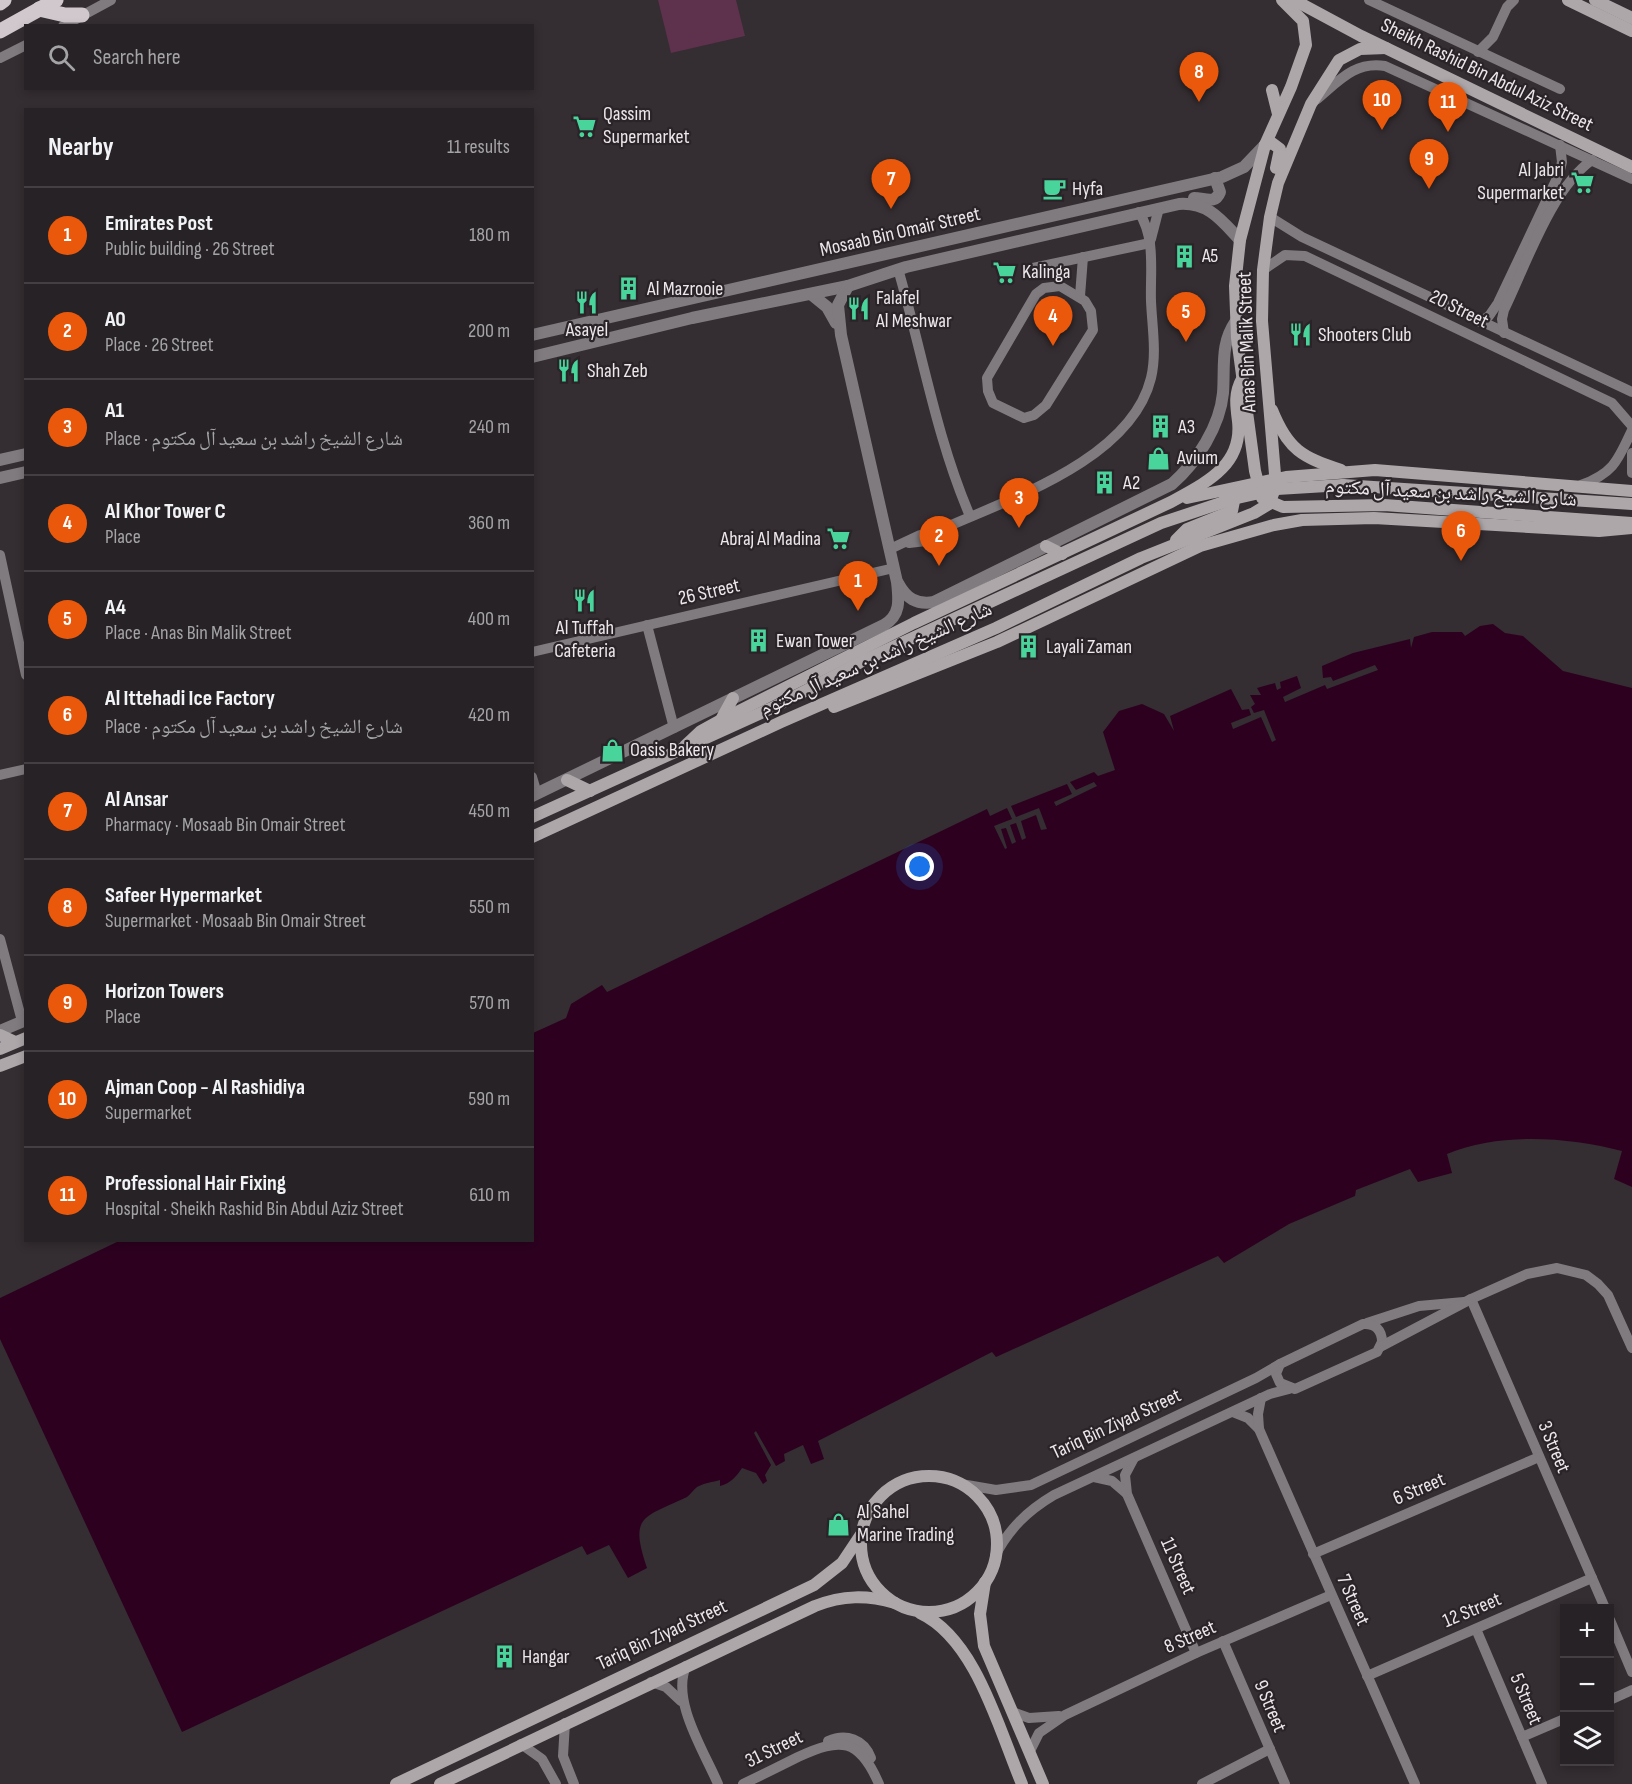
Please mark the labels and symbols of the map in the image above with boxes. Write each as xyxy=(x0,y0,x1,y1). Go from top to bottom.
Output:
street label: Sheikh Rashid Bin Abdul Aziz Street xyxy=(1377,13,1597,137)
pin: 8 xyxy=(1180,52,1218,102)
pin: 10 xyxy=(1362,80,1402,130)
pin: 11 xyxy=(1428,82,1468,132)
place label: Qassim Supermarket xyxy=(603,102,690,149)
supermarket icon: Qassim Supermarket xyxy=(572,113,598,139)
pin: 9 xyxy=(1410,140,1448,189)
place label: Al Jabri Supermarket xyxy=(1477,158,1564,205)
pin: 7 xyxy=(872,160,910,209)
supermarket icon: Al Jabri Supermarket xyxy=(1569,169,1595,195)
cafe icon: Hyfa xyxy=(1041,176,1067,202)
place label: Hyfa xyxy=(1072,177,1103,201)
street label: Mosaab Bin Omair Street xyxy=(818,202,982,262)
building icon: A5 xyxy=(1171,243,1197,269)
place label: A5 xyxy=(1201,244,1218,268)
supermarket icon: Kalinga xyxy=(991,259,1017,285)
place label: Kalinga xyxy=(1022,260,1070,284)
street label: Anas Bin Malik Street xyxy=(1233,271,1261,414)
building icon: Al Mazrooie xyxy=(616,276,642,302)
place label: Al Mazrooie xyxy=(646,277,723,301)
street label: 20 Street xyxy=(1426,285,1492,333)
place label: Falafel Al Meshwar xyxy=(875,286,952,333)
restaurant icon: Asayel xyxy=(574,289,600,315)
pin: 5 xyxy=(1166,292,1206,342)
restaurant icon: Falafel Al Meshwar xyxy=(845,296,871,322)
pin: 4 xyxy=(1034,296,1072,346)
place label: Asayel xyxy=(565,318,608,342)
restaurant icon: Shooters Club xyxy=(1287,322,1313,348)
place label: Shooters Club xyxy=(1318,323,1412,347)
restaurant icon: Shah Zeb xyxy=(556,358,582,384)
place label: Shah Zeb xyxy=(587,359,648,383)
building icon: A3 xyxy=(1147,414,1173,440)
place label: A3 xyxy=(1177,415,1195,439)
shop icon: Avium xyxy=(1146,445,1172,471)
place label: Avium xyxy=(1176,446,1218,470)
building icon: A2 xyxy=(1092,470,1118,496)
place label: A2 xyxy=(1122,471,1140,495)
street label: شارع الشيخ راشد بن سعيد آل مكتوم xyxy=(1325,474,1577,513)
pin: 3 xyxy=(1000,478,1038,528)
pin: 6 xyxy=(1442,512,1480,561)
pin: 2 xyxy=(920,516,958,566)
supermarket icon: Abraj Al Madina xyxy=(826,526,852,552)
place label: Abraj Al Madina xyxy=(719,527,821,551)
pin: 1 xyxy=(838,562,878,611)
street label: 26 Street xyxy=(676,573,742,611)
restaurant icon: Al Tuffah Cafeteria xyxy=(572,588,598,614)
street label: شارع الشيخ راشد بن سعيد آل مكتوم xyxy=(756,597,996,722)
place label: Al Tuffah Cafeteria xyxy=(554,616,616,663)
building icon: Ewan Tower xyxy=(745,628,771,654)
place label: Ewan Tower xyxy=(776,629,855,653)
building icon: Layali Zaman xyxy=(1015,634,1041,660)
place label: Layali Zaman xyxy=(1046,635,1132,659)
shop icon: Oasis Bakery xyxy=(599,737,625,763)
place label: Oasis Bakery xyxy=(630,738,715,762)
your location xyxy=(905,852,934,881)
street label: Tariq Bin Ziyad Street xyxy=(1047,1383,1185,1465)
street label: 3 Street xyxy=(1532,1418,1576,1476)
street label: 6 Street xyxy=(1389,1467,1449,1511)
place label: Al Sahel Marine Trading xyxy=(856,1500,954,1547)
shop icon: Al Sahel Marine Trading xyxy=(826,1511,852,1537)
street label: 11 Street xyxy=(1155,1534,1201,1598)
street label: 7 Street xyxy=(1331,1571,1375,1629)
street label: 12 Street xyxy=(1439,1587,1505,1633)
street label: Tariq Bin Ziyad Street xyxy=(593,1594,731,1676)
street label: 8 Street xyxy=(1160,1615,1220,1659)
building icon: Hangar xyxy=(491,1644,517,1670)
place label: Hangar xyxy=(522,1645,570,1669)
street label: 5 Street xyxy=(1505,1670,1547,1728)
street label: 9 Street xyxy=(1248,1676,1292,1736)
street label: 31 Street xyxy=(741,1725,807,1773)

